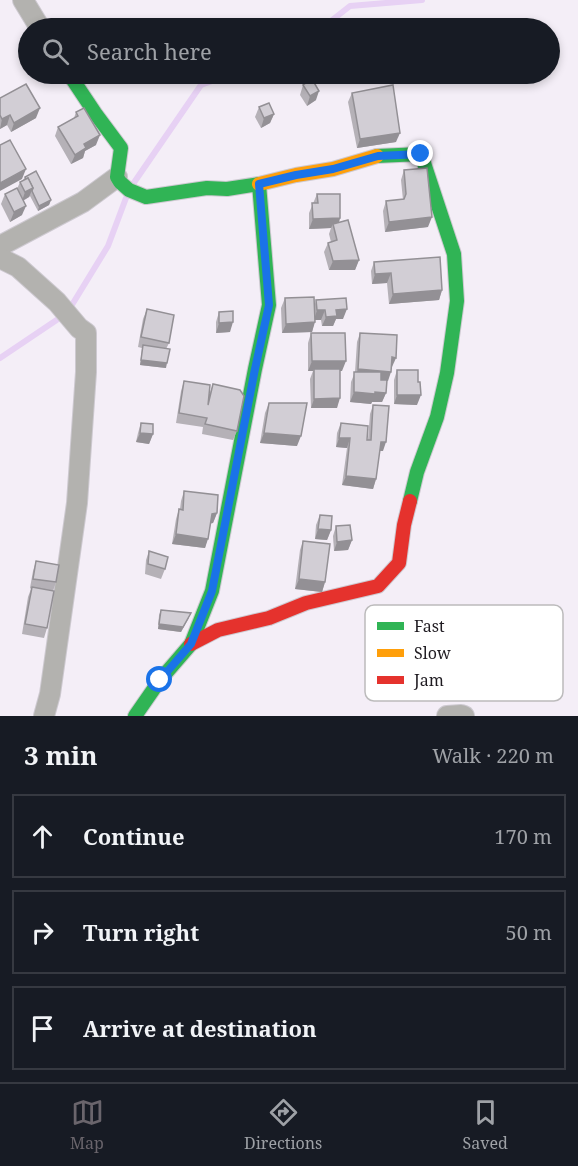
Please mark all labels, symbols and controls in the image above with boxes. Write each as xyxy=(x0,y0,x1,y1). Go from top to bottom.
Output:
search box xyxy=(18,18,560,84)
icon: search xyxy=(39,35,72,68)
text: Search here xyxy=(87,36,212,66)
route end xyxy=(407,140,433,166)
legend xyxy=(365,605,563,701)
text: Fast xyxy=(414,615,445,637)
text: Slow xyxy=(414,642,451,664)
route start xyxy=(146,666,172,692)
text: Jam xyxy=(413,669,444,691)
text: 3 min xyxy=(24,737,98,773)
text: Walk · 220 m xyxy=(432,742,554,769)
icon: ahead xyxy=(26,820,59,853)
text: Continue xyxy=(83,821,185,851)
text: 170 m xyxy=(494,823,552,850)
icon: right xyxy=(26,916,59,949)
text: Turn right xyxy=(83,917,199,947)
text: 50 m xyxy=(506,919,552,946)
icon: arrive xyxy=(26,1012,59,1045)
text: Arrive at destination xyxy=(83,1013,317,1043)
tab: Map xyxy=(70,1096,104,1154)
tab: Directions xyxy=(244,1096,322,1154)
tab: Saved xyxy=(463,1096,508,1154)

